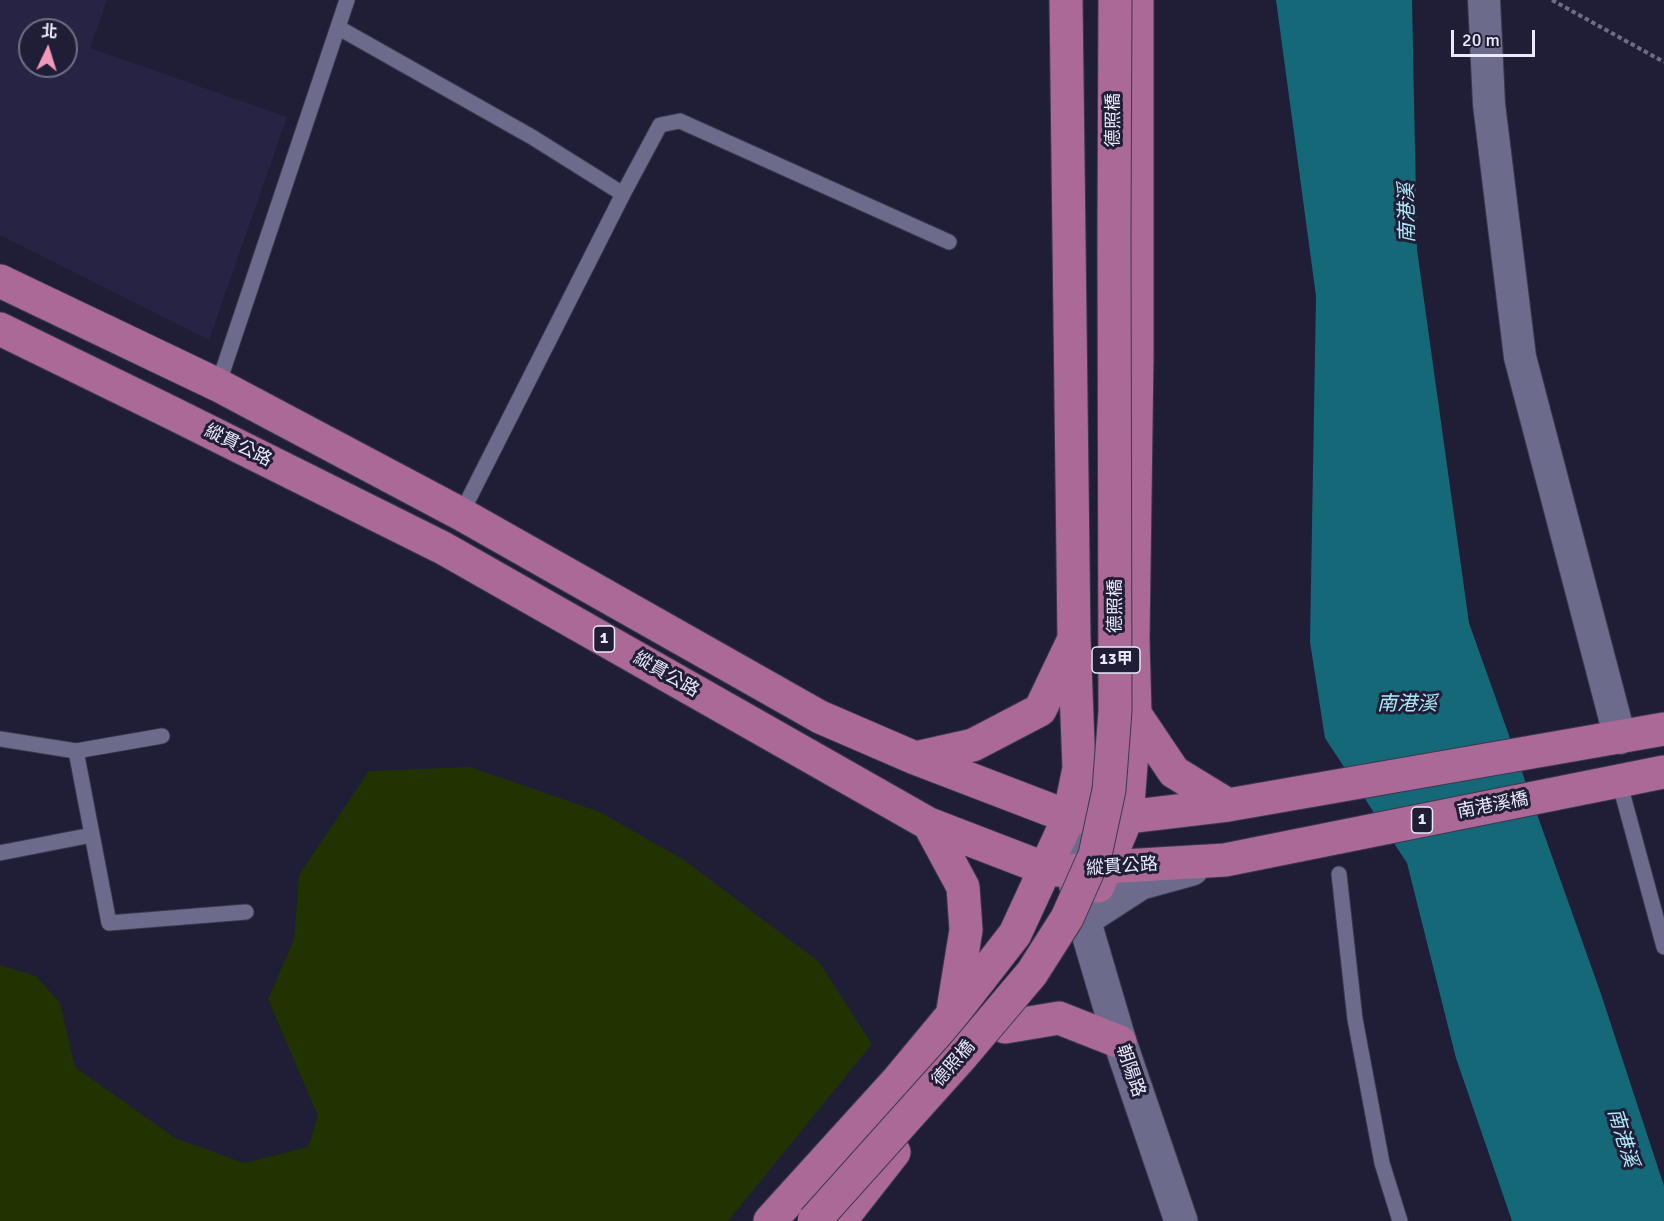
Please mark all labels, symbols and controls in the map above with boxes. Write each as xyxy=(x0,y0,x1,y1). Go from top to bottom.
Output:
north arrow xyxy=(18,18,78,78)
scale bar xyxy=(1454,18,1538,56)
text: 北 xyxy=(40,22,58,43)
text: 20 m xyxy=(1462,29,1500,51)
street label: 德照橋 xyxy=(1103,93,1125,147)
water label: 南港溪 xyxy=(1395,183,1421,243)
street label: 縱貫公路 xyxy=(201,421,275,471)
street label: 德照橋 xyxy=(1105,579,1127,633)
road number: 1 xyxy=(594,626,614,652)
road number: 13甲 xyxy=(1092,647,1140,673)
street label: 縱貫公路 xyxy=(629,648,703,702)
water label: 南港溪 xyxy=(1377,693,1437,717)
street label: 南港溪橋 xyxy=(1456,789,1530,823)
road number: 1 xyxy=(1412,807,1432,833)
street label: 縱貫公路 xyxy=(1085,854,1159,880)
street label: 德照橋 xyxy=(928,1037,980,1091)
street label: 朝陽路 xyxy=(1111,1042,1149,1100)
water label: 南港溪 xyxy=(1602,1106,1642,1170)

